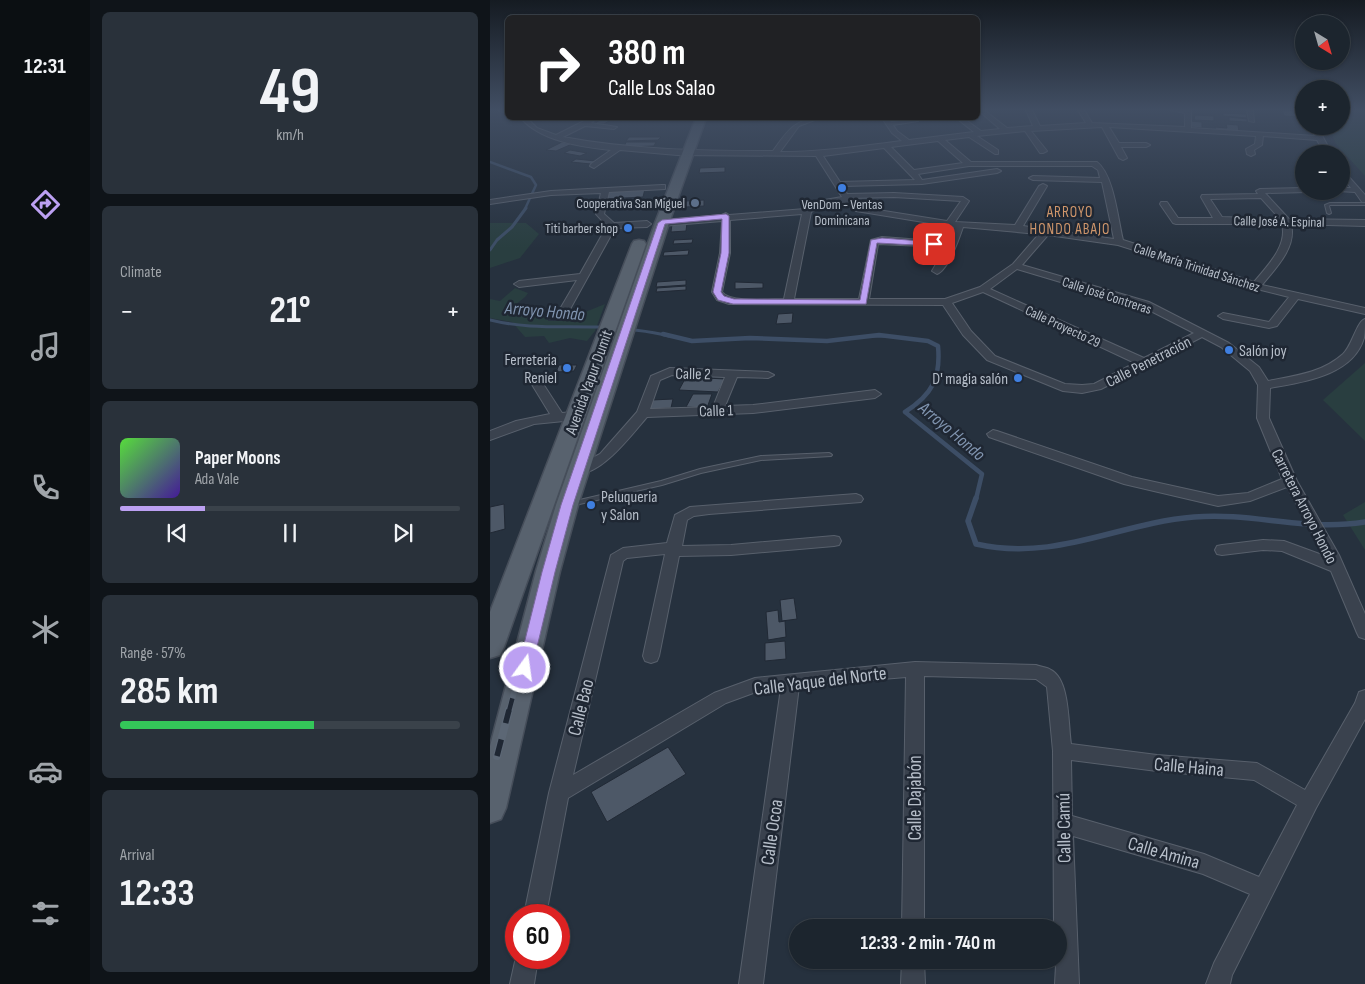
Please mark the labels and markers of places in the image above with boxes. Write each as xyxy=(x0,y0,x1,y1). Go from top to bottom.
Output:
marker: VenDom - Ventas Dominicana xyxy=(836,182,848,194)
place label: Cooperativa San Miguel xyxy=(576,195,685,212)
place label: VenDom - Ventas Dominicana xyxy=(802,196,882,229)
marker: Cooperativa San Miguel xyxy=(689,197,701,209)
place label: Titi barber shop xyxy=(545,220,618,237)
marker: Titi barber shop xyxy=(622,222,634,234)
pin xyxy=(913,223,955,265)
place label: Salón joy xyxy=(1239,342,1287,361)
marker: Salón joy xyxy=(1223,344,1235,356)
place label: Ferreteria Reniel xyxy=(505,351,557,388)
marker: Ferreteria Reniel xyxy=(561,362,573,374)
place label: D' magia salón xyxy=(932,370,1008,389)
marker: D' magia salón xyxy=(1012,372,1024,384)
place label: Peluqueria y Salon xyxy=(601,488,657,525)
marker: Peluqueria y Salon xyxy=(585,499,597,511)

